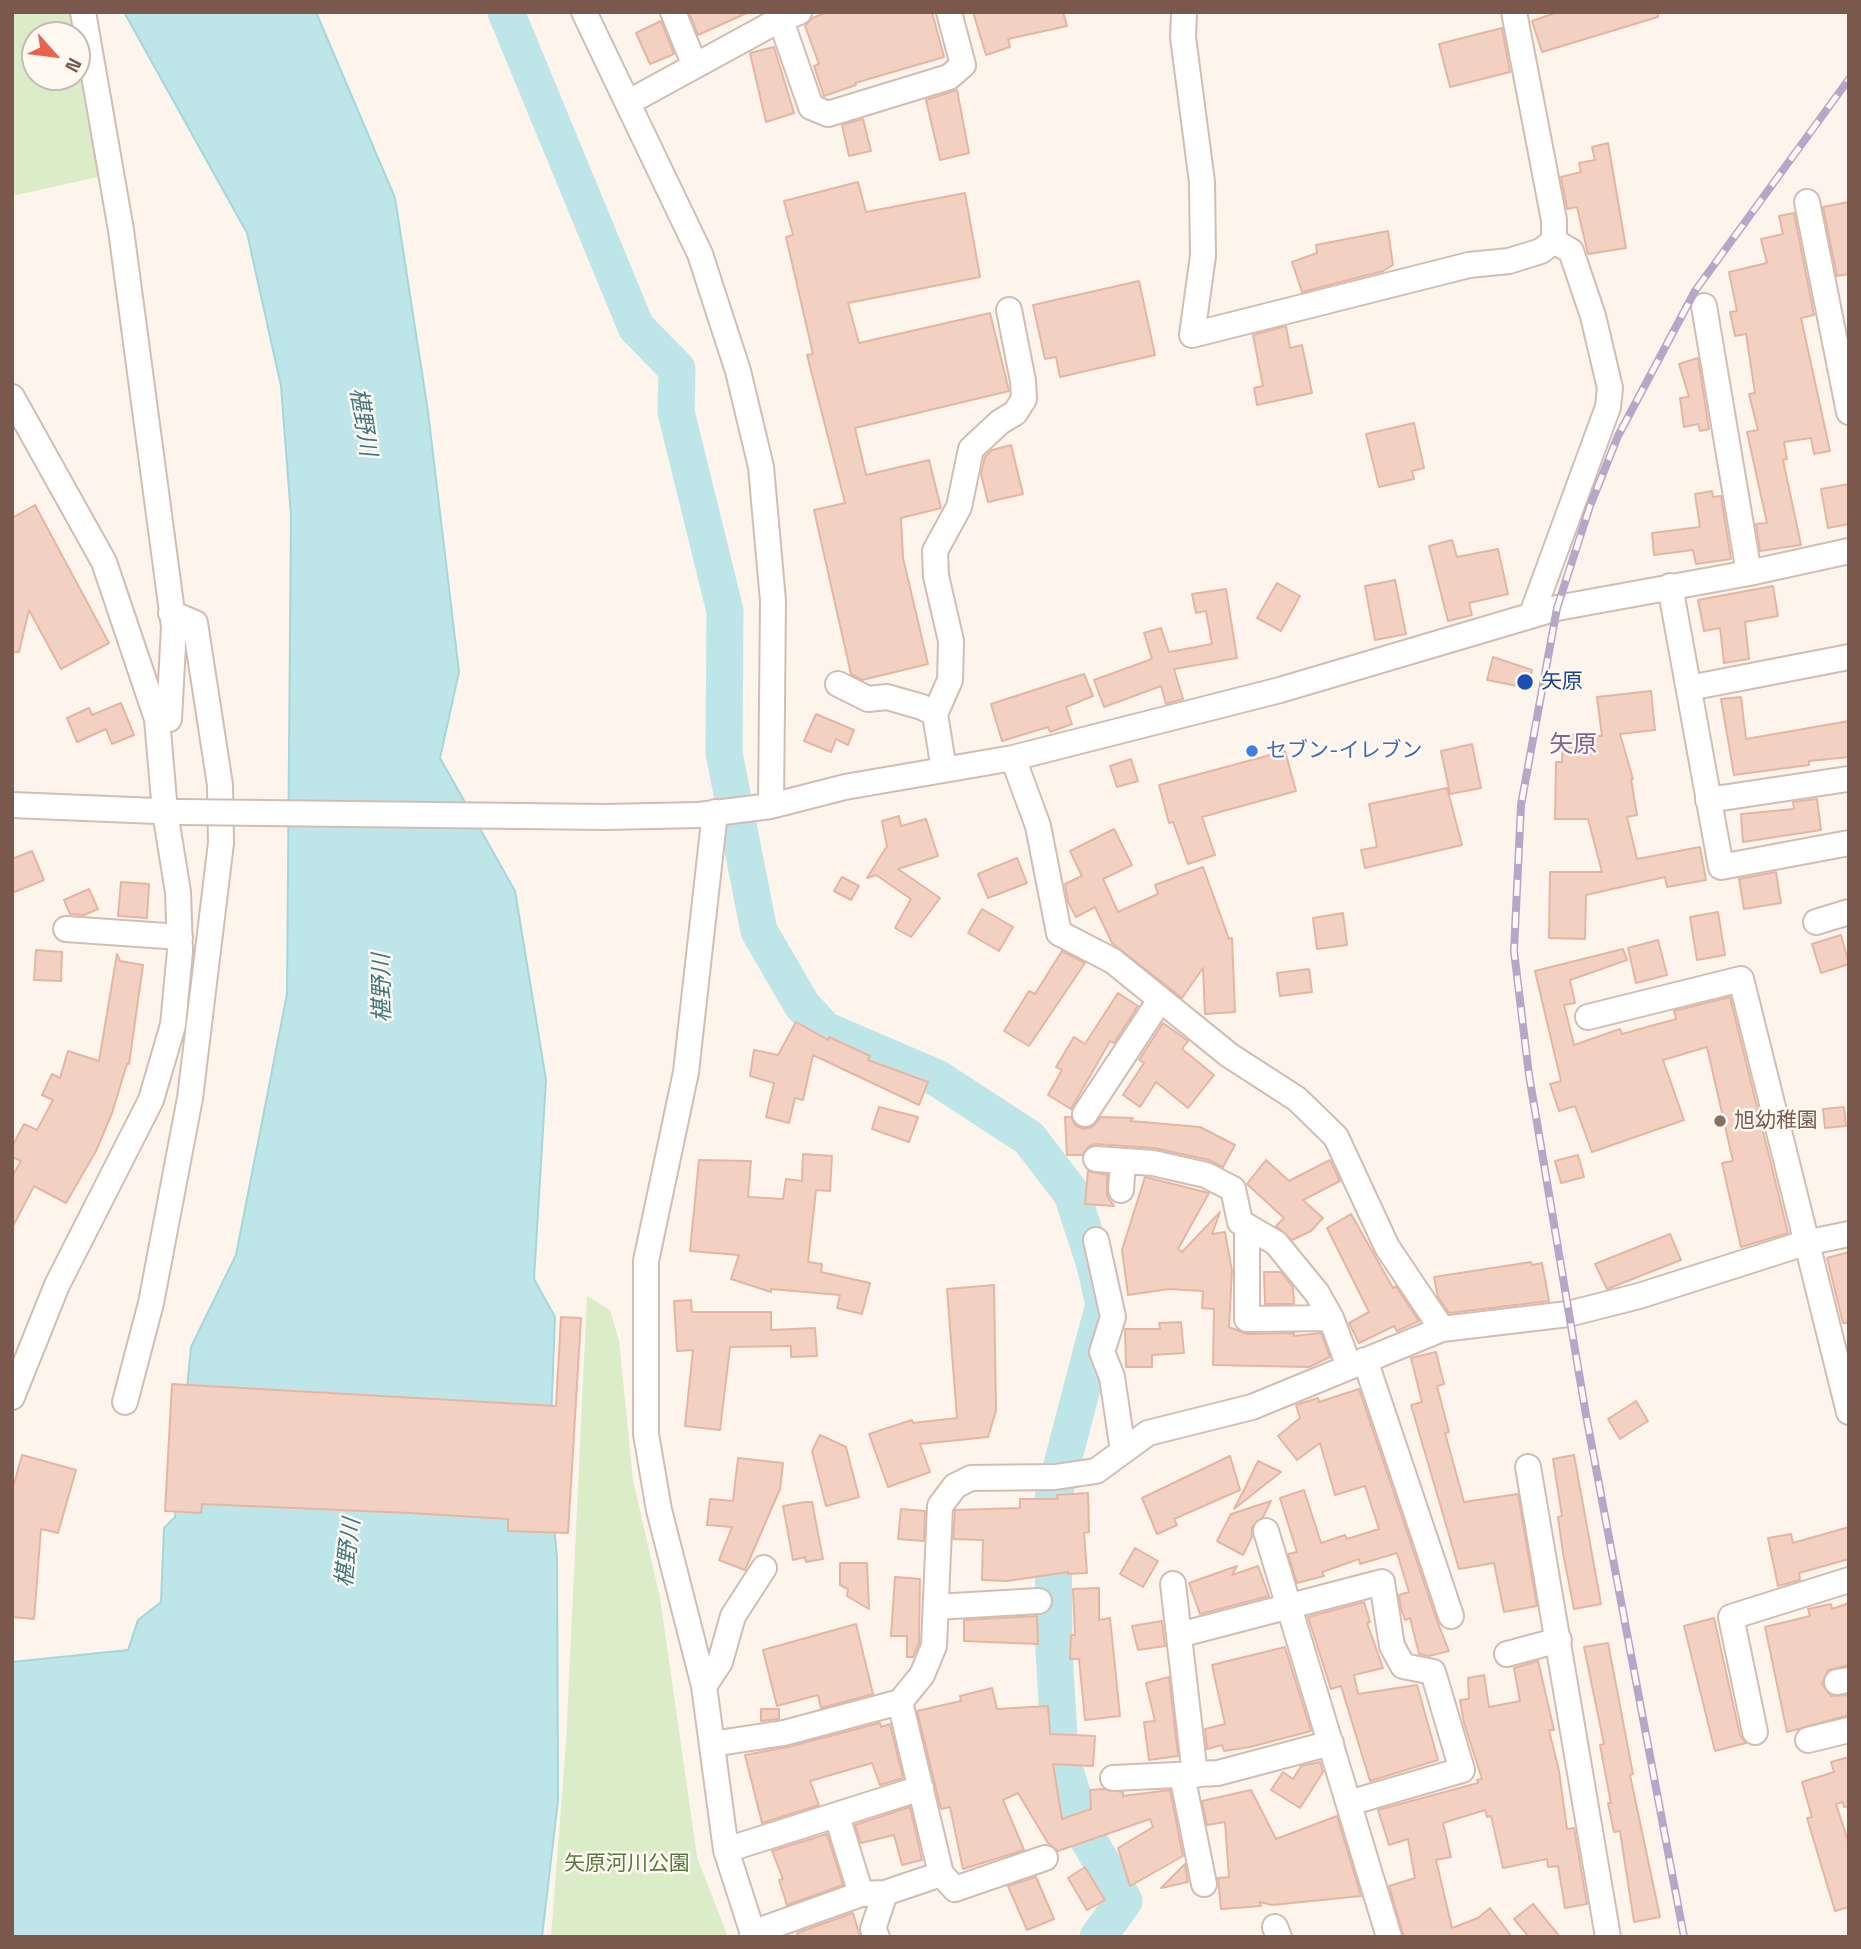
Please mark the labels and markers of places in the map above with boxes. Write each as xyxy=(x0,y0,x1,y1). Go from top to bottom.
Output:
place label: 矢原 xyxy=(1541,669,1583,695)
marker: 矢原 xyxy=(1515,672,1535,692)
place label: セブン-イレブン xyxy=(1266,738,1423,764)
marker: セブン-イレブン xyxy=(1244,743,1260,759)
place label: 旭幼稚園 xyxy=(1734,1108,1818,1134)
marker: 旭幼稚園 xyxy=(1712,1113,1728,1129)

